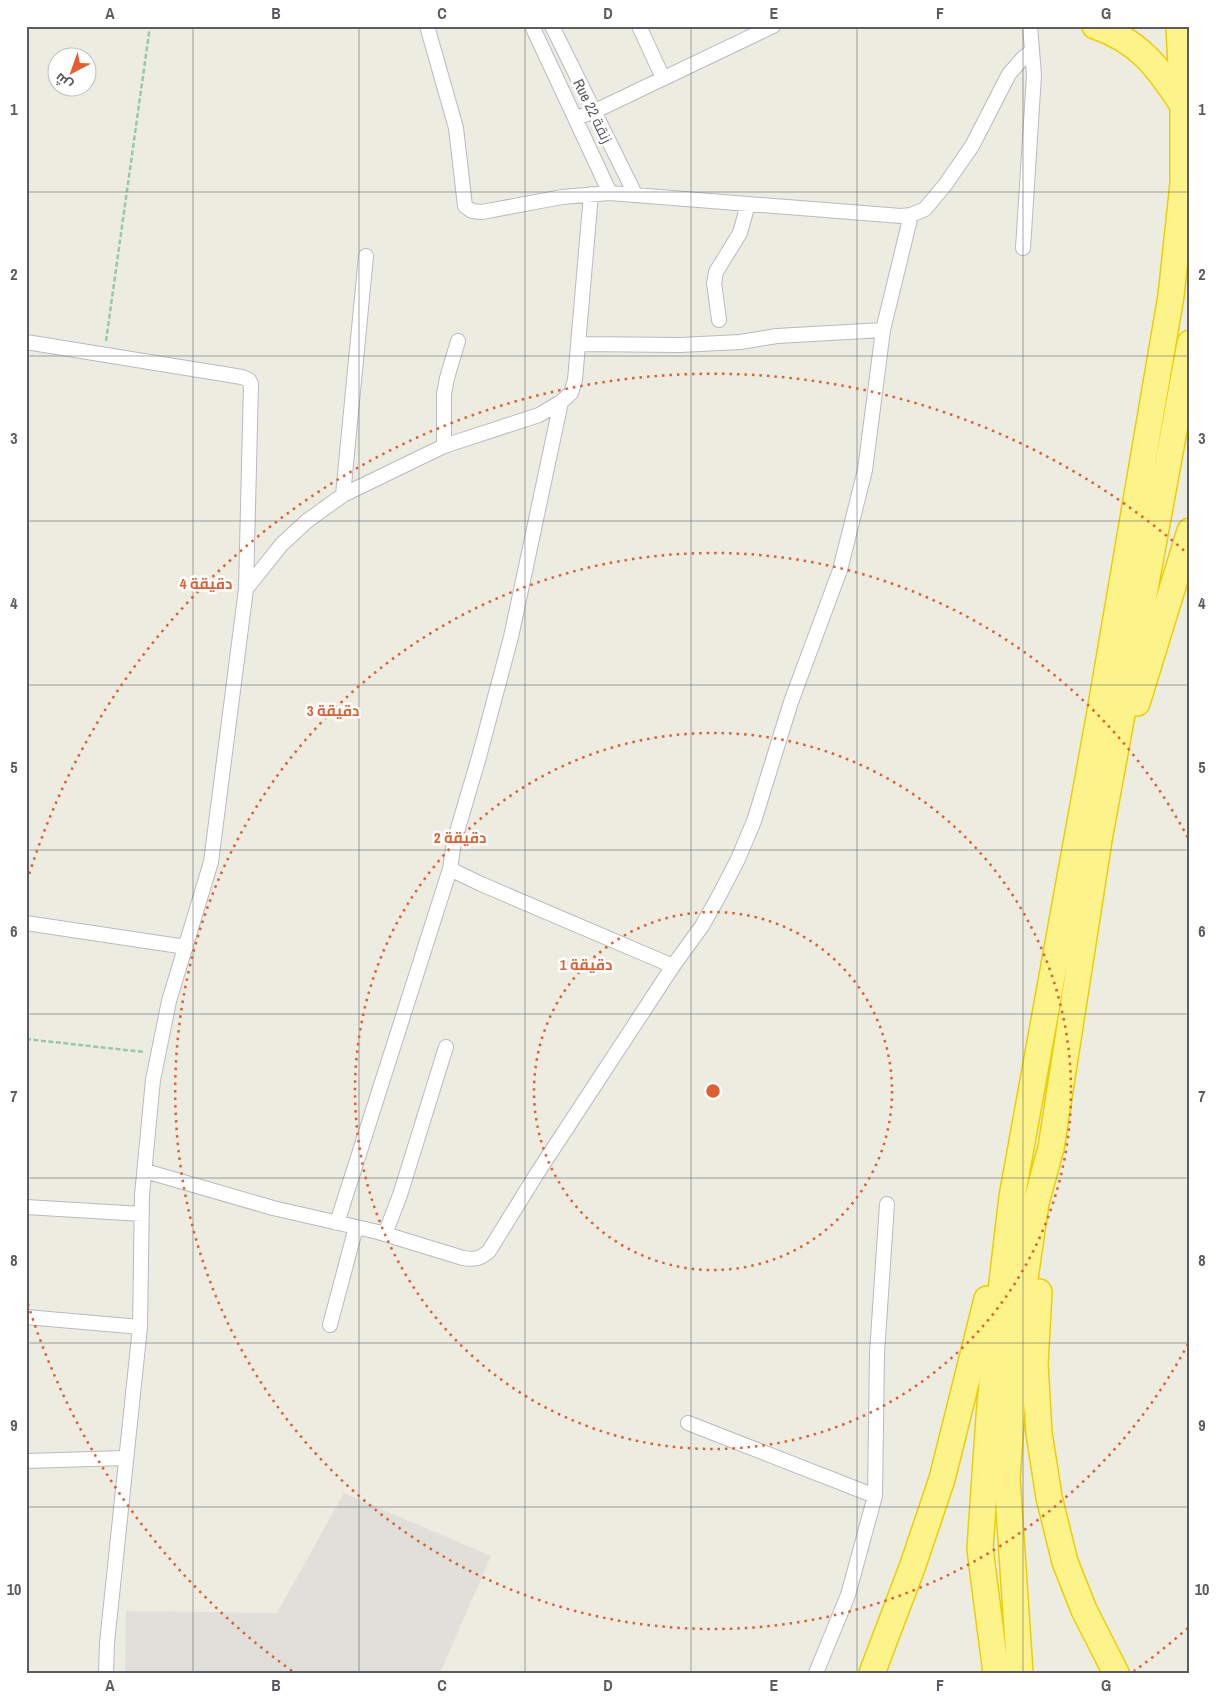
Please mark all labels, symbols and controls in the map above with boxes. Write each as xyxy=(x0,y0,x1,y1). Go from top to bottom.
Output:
text: A xyxy=(105,2,115,24)
text: B xyxy=(271,2,281,24)
text: C xyxy=(437,2,447,24)
text: D xyxy=(603,2,613,24)
text: E xyxy=(770,2,779,24)
text: F xyxy=(936,2,944,24)
text: G xyxy=(1101,2,1111,24)
north arrow xyxy=(48,48,98,98)
text: ش xyxy=(51,69,76,94)
street label: Rue 22 زنقة xyxy=(568,75,618,147)
text: 1 xyxy=(10,98,18,120)
text: 1 xyxy=(1198,98,1206,120)
text: 2 xyxy=(10,263,18,285)
text: 2 xyxy=(1198,263,1206,285)
text: 3 xyxy=(10,427,18,449)
text: 3 xyxy=(1198,427,1206,449)
text: 4 دقيقة xyxy=(180,573,232,594)
text: 4 xyxy=(10,592,18,614)
text: 4 xyxy=(1198,592,1206,614)
text: 3 دقيقة xyxy=(307,700,359,721)
text: 5 xyxy=(10,756,18,778)
text: 5 xyxy=(1198,756,1206,778)
text: 2 دقيقة xyxy=(434,827,486,848)
text: 6 xyxy=(10,920,18,942)
text: 6 xyxy=(1198,920,1206,942)
text: 1 دقيقة xyxy=(560,954,612,975)
centre of rings xyxy=(704,1082,722,1100)
text: 7 xyxy=(10,1085,18,1107)
text: 7 xyxy=(1198,1085,1206,1107)
text: 8 xyxy=(10,1249,18,1271)
text: 8 xyxy=(1198,1249,1206,1271)
text: 9 xyxy=(10,1414,18,1436)
text: 9 xyxy=(1198,1414,1206,1436)
text: 10 xyxy=(7,1578,21,1600)
text: 10 xyxy=(1195,1578,1209,1600)
text: A xyxy=(105,1674,115,1696)
text: B xyxy=(271,1674,281,1696)
text: C xyxy=(437,1674,447,1696)
text: D xyxy=(603,1674,613,1696)
text: E xyxy=(770,1674,779,1696)
text: F xyxy=(936,1674,944,1696)
text: G xyxy=(1101,1674,1111,1696)

